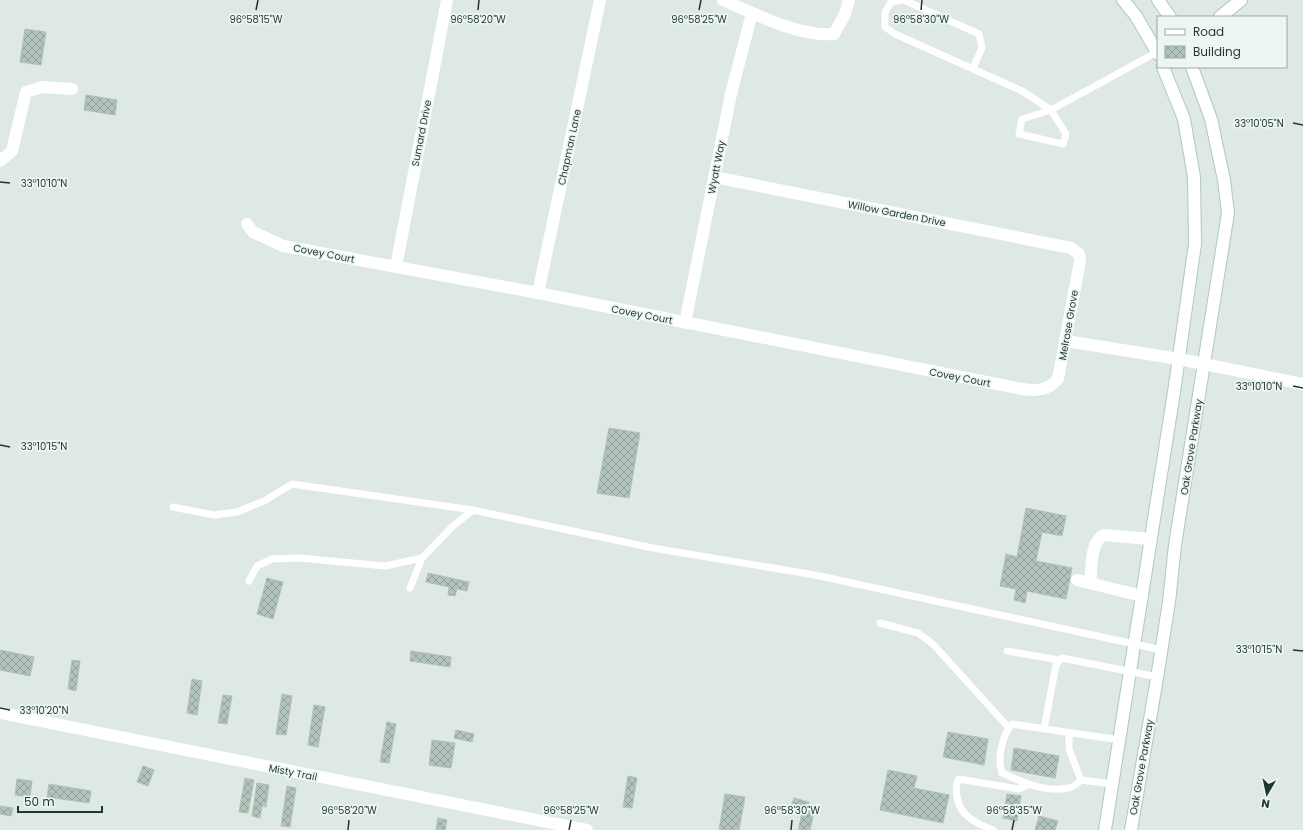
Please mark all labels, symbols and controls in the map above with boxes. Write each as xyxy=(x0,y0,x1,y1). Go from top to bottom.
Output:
text: 96°58'15"W xyxy=(229,12,283,27)
text: 96°58'20"W xyxy=(450,12,506,27)
text: 96°58'25"W xyxy=(671,12,727,27)
text: 96°58'30"W xyxy=(893,12,949,27)
legend xyxy=(1157,16,1287,68)
text: Road xyxy=(1193,23,1224,40)
text: Building xyxy=(1193,43,1241,60)
street label: Sumard Drive xyxy=(408,99,435,168)
street label: Chapman Lane xyxy=(554,108,585,187)
text: 33°10'05"N xyxy=(1234,116,1284,131)
street label: Wyatt Way xyxy=(704,139,729,195)
text: 33°10'10"N xyxy=(21,176,67,191)
street label: Willow Garden Drive xyxy=(846,197,947,230)
street label: Covey Court xyxy=(292,240,356,267)
street label: Melrose Grove xyxy=(1055,289,1082,361)
street label: Covey Court xyxy=(610,301,674,328)
street label: Covey Court xyxy=(928,364,992,391)
text: 33°10'10"N xyxy=(1236,379,1282,394)
street label: Oak Grove Parkway xyxy=(1177,398,1207,496)
text: 33°10'15"N xyxy=(21,439,67,454)
text: 33°10'15"N xyxy=(1236,642,1282,657)
text: 33°10'20"N xyxy=(20,703,68,718)
street label: Oak Grove Parkway xyxy=(1126,718,1157,816)
street label: Misty Trail xyxy=(267,760,318,785)
north arrow xyxy=(1247,774,1287,814)
scale bar xyxy=(18,788,102,814)
text: 50 m xyxy=(24,793,55,810)
text: N xyxy=(1260,795,1271,812)
text: 96°58'20"W xyxy=(321,803,377,818)
text: 96°58'25"W xyxy=(543,803,599,818)
text: 96°58'30"W xyxy=(764,803,820,818)
text: 96°58'35"W xyxy=(986,803,1042,818)

